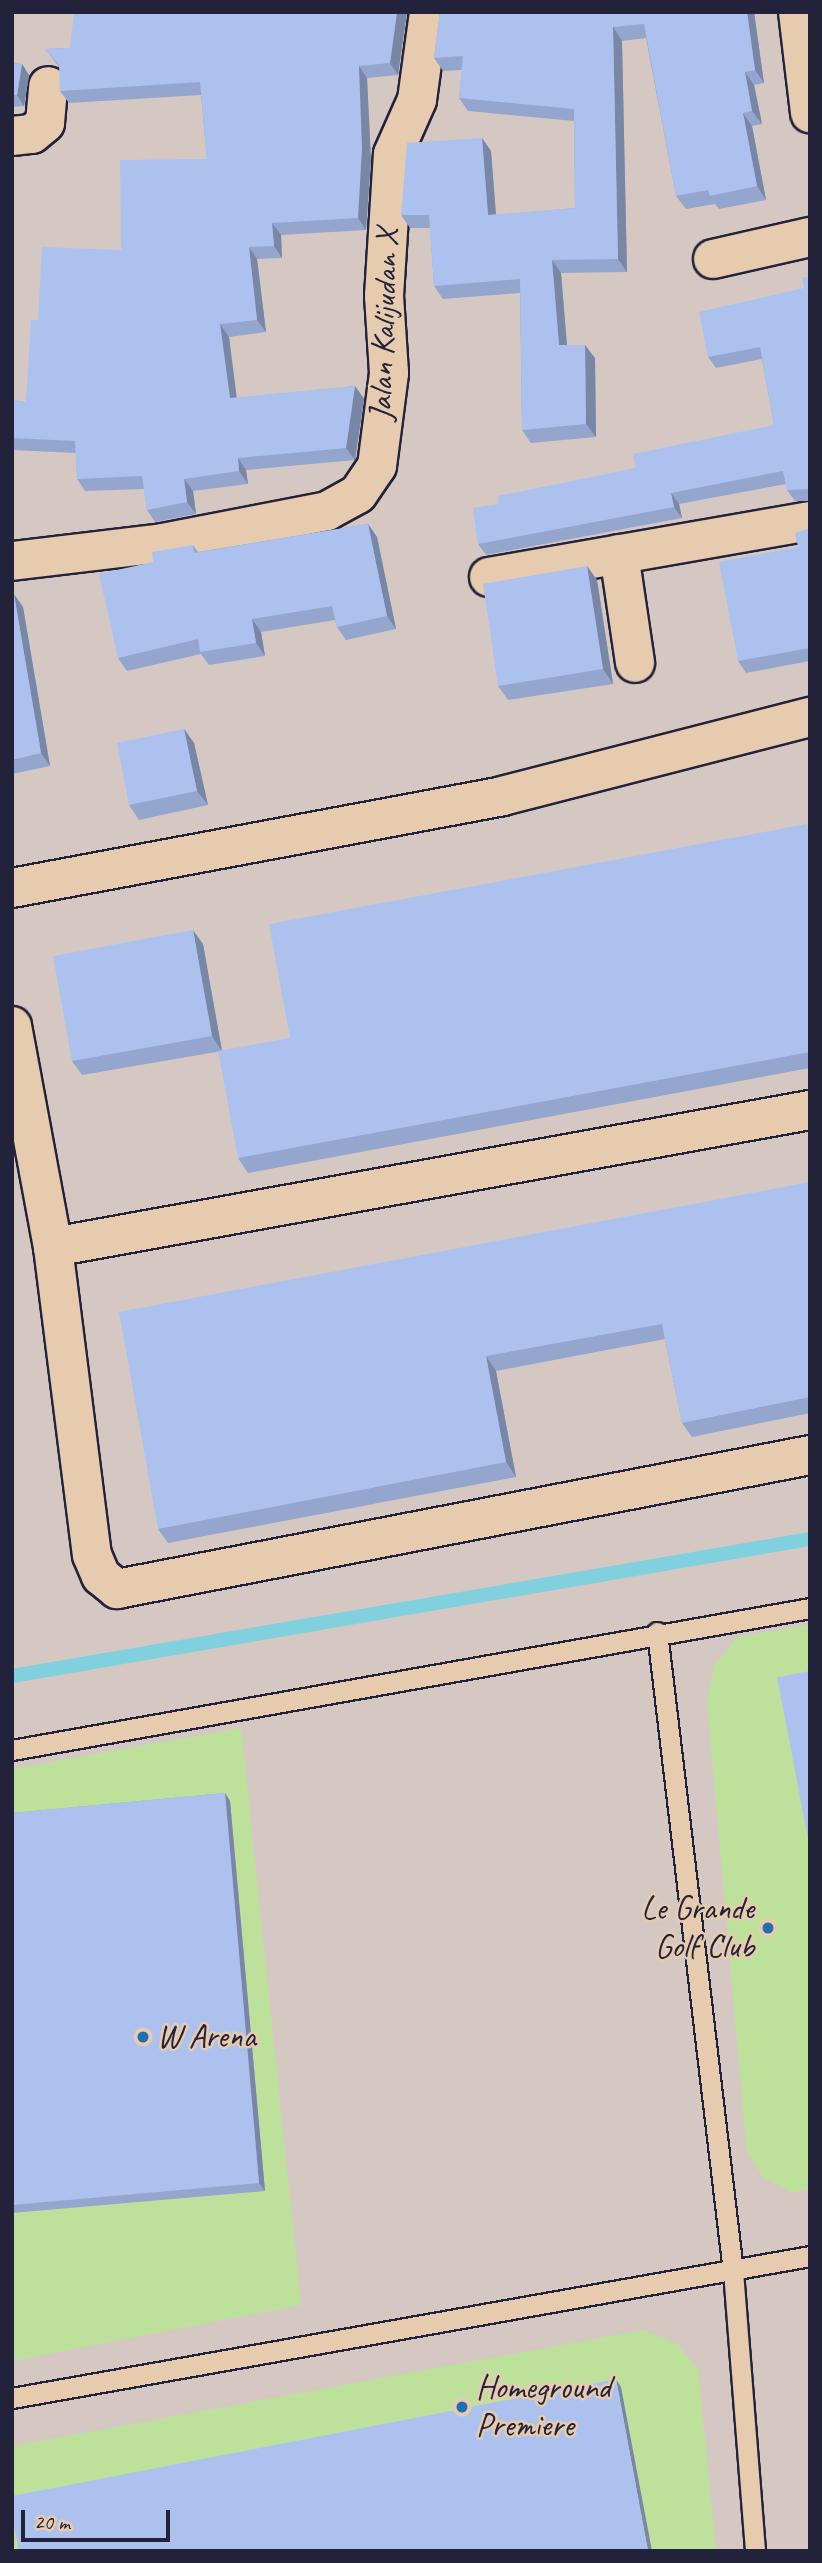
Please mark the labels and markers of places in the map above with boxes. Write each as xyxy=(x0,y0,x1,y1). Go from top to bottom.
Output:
place label: Le Grande Golf Club xyxy=(640,1889,754,1967)
marker: Le Grande Golf Club xyxy=(760,1920,776,1936)
place label: W Arena xyxy=(157,2017,256,2057)
marker: W Arena xyxy=(135,2029,151,2045)
place label: Homeground Premiere xyxy=(476,2368,611,2446)
marker: Homeground Premiere xyxy=(454,2399,470,2415)

